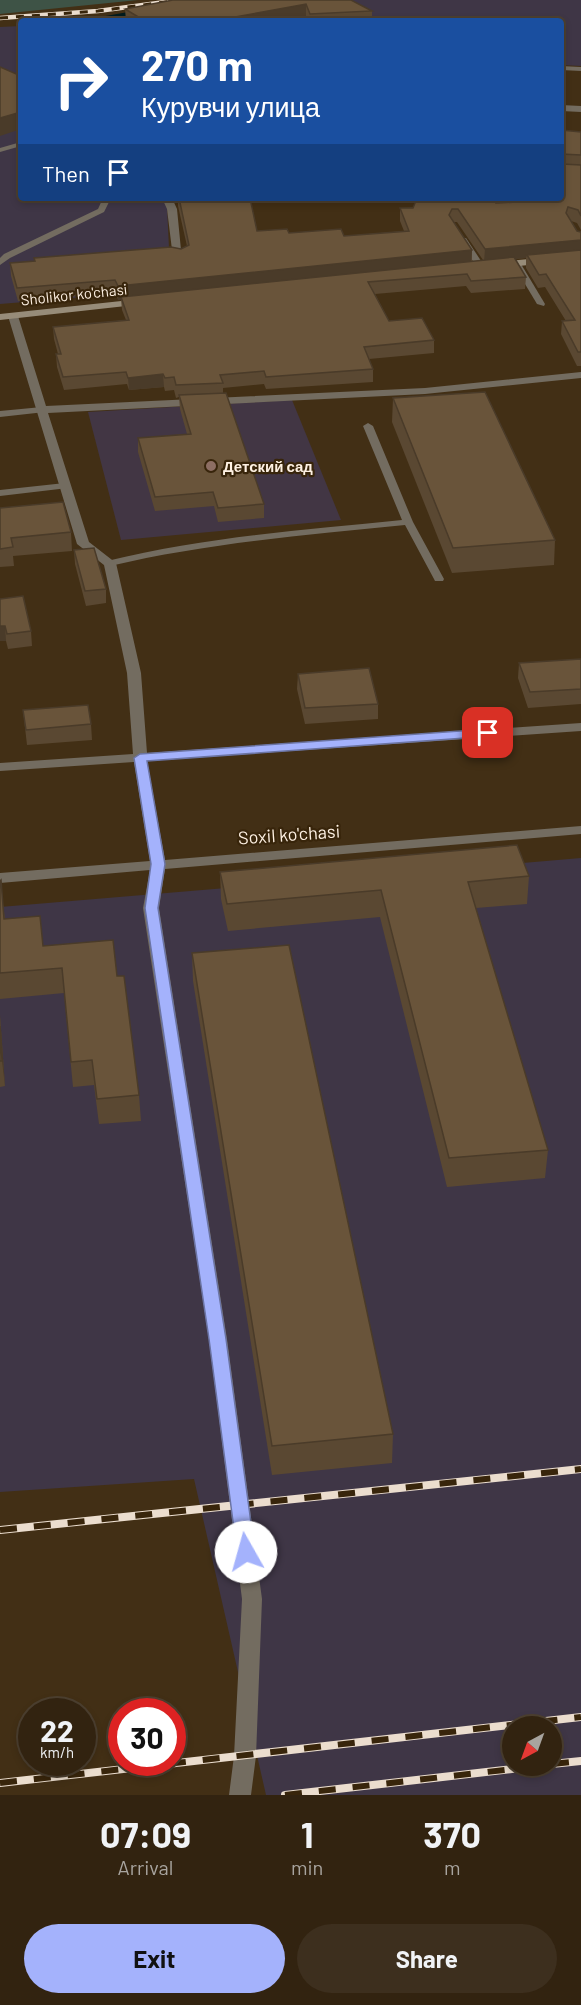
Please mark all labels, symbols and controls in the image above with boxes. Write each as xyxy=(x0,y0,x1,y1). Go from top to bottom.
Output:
text: 270 m xyxy=(141,39,253,89)
icon: right xyxy=(42,42,120,120)
text: Курувчи улица xyxy=(141,90,320,122)
icon: arrive xyxy=(102,156,135,189)
text: Then xyxy=(42,160,90,186)
street label: Sholikor ko'chasi xyxy=(20,279,128,309)
place label: Детский сад xyxy=(223,457,313,475)
marker: Детский сад xyxy=(204,459,218,473)
pin xyxy=(462,707,513,758)
icon: arrive xyxy=(471,716,504,749)
street label: Soxil ko'chasi xyxy=(237,819,341,849)
position arrow xyxy=(214,1520,278,1584)
speed limit sign: 30 xyxy=(108,1698,186,1776)
text: 22 xyxy=(40,1712,74,1748)
north arrow xyxy=(502,1716,562,1776)
map controls xyxy=(502,1716,562,1776)
text: km/h xyxy=(40,1743,74,1761)
text: 07:09 xyxy=(100,1812,191,1855)
text: 1 xyxy=(301,1812,314,1855)
text: 370 xyxy=(423,1812,481,1855)
text: Arrival xyxy=(118,1855,173,1879)
text: min xyxy=(291,1855,323,1879)
text: m xyxy=(444,1855,460,1879)
button: Exit xyxy=(24,1924,285,1993)
button: Share xyxy=(297,1924,557,1993)

